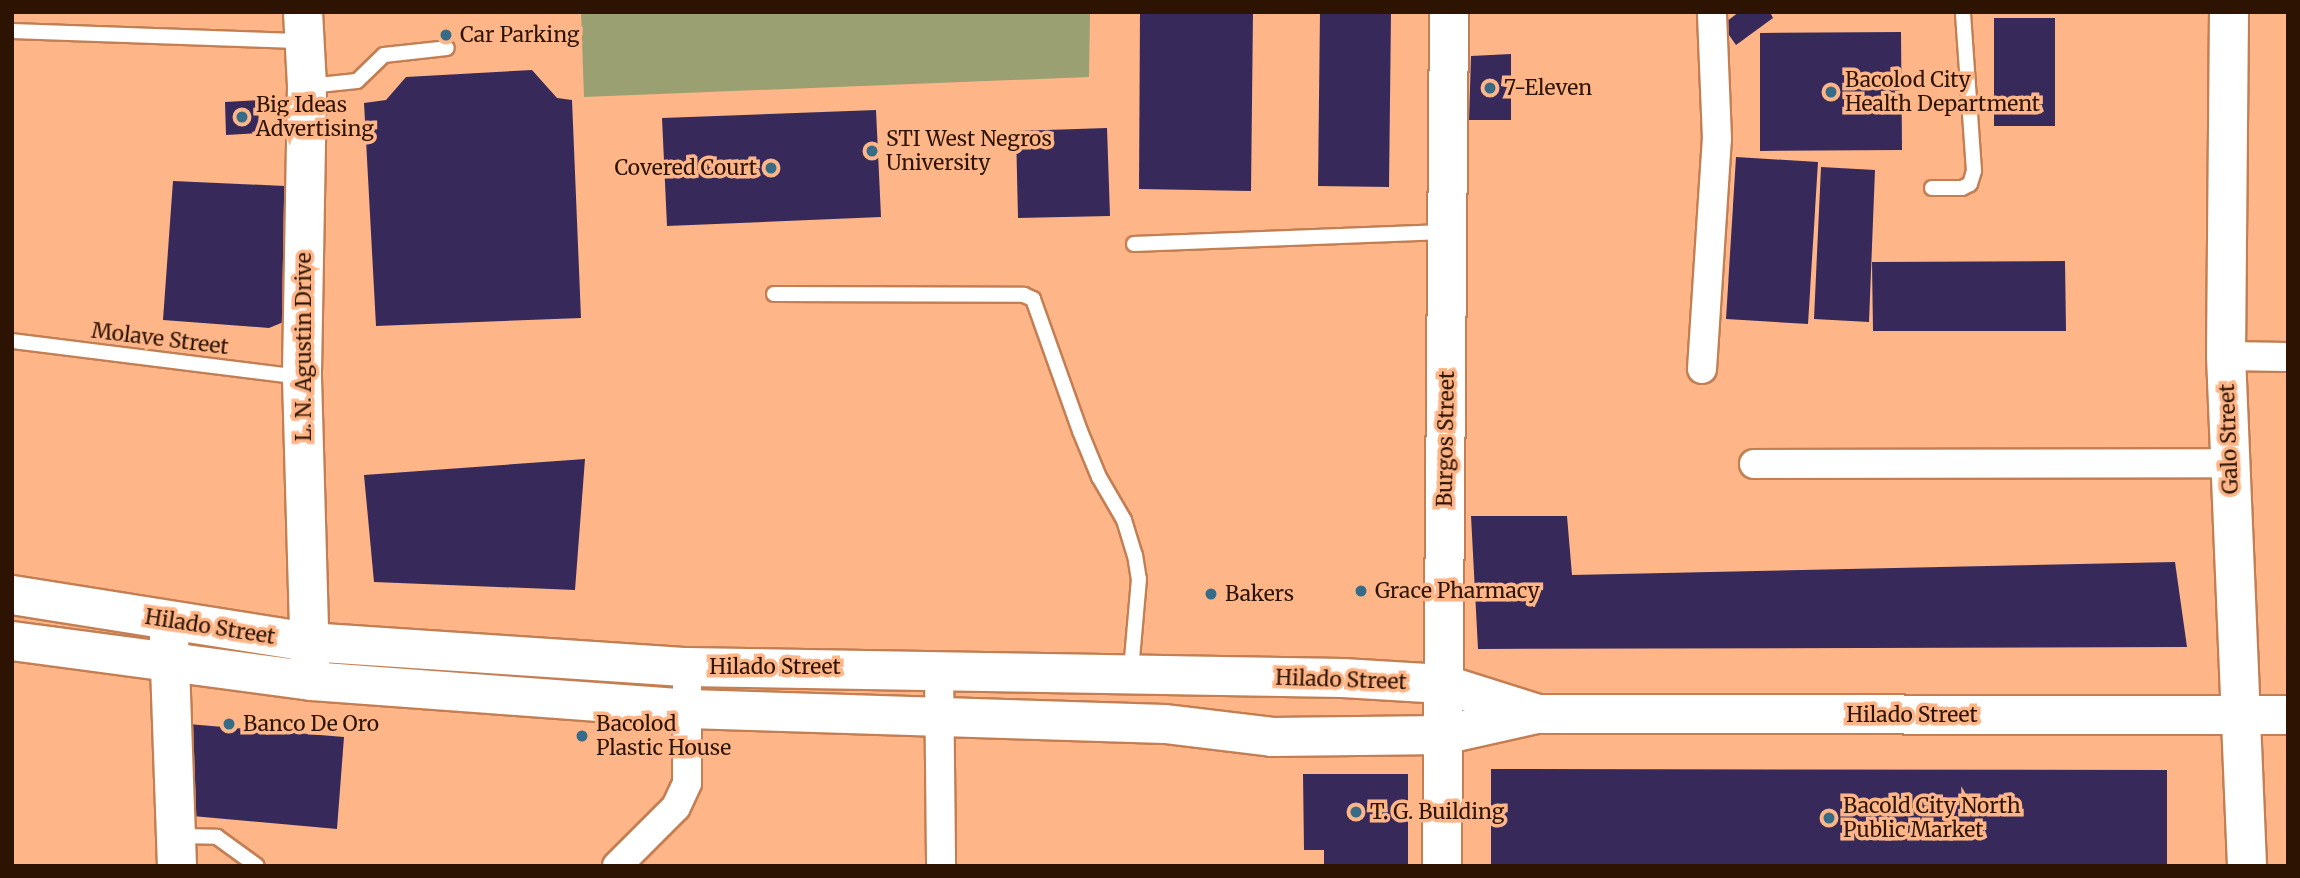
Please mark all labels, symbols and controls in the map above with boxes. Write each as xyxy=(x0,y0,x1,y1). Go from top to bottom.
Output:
place label: Car Parking xyxy=(460,22,580,48)
marker: Car Parking xyxy=(438,27,454,43)
place label: Bacolod City Health Department xyxy=(1845,67,2040,117)
place label: 7-Eleven xyxy=(1504,75,1592,101)
marker: 7-Eleven xyxy=(1482,80,1498,96)
marker: Bacolod City Health Department xyxy=(1823,84,1839,100)
place label: Big Ideas Advertising xyxy=(256,92,374,142)
marker: Big Ideas Advertising xyxy=(234,109,250,125)
place label: STI West Negros University xyxy=(886,126,1052,176)
marker: STI West Negros University xyxy=(864,143,880,159)
place label: Covered Court xyxy=(614,155,757,181)
marker: Covered Court xyxy=(763,160,779,176)
street label: L. N. Agustin Drive xyxy=(291,253,317,441)
street label: Molave Street xyxy=(90,318,230,360)
street label: Burgos Street xyxy=(1432,371,1460,507)
street label: Galo Street xyxy=(2214,383,2244,495)
place label: Grace Pharmacy xyxy=(1375,578,1540,604)
place label: Bakers xyxy=(1225,581,1294,607)
marker: Grace Pharmacy xyxy=(1353,583,1369,599)
marker: Bakers xyxy=(1203,586,1219,602)
street label: Hilado Street xyxy=(143,604,277,650)
street label: Hilado Street xyxy=(709,654,841,680)
street label: Hilado Street xyxy=(1275,665,1407,695)
street label: Hilado Street xyxy=(1846,702,1978,728)
place label: Banco De Oro xyxy=(243,711,379,737)
place label: Bacolod Plastic House xyxy=(596,711,731,761)
marker: Banco De Oro xyxy=(221,716,237,732)
marker: Bacolod Plastic House xyxy=(574,728,590,744)
place label: Bacold City North Public Market xyxy=(1843,793,2021,843)
place label: T. G. Building xyxy=(1370,799,1504,825)
marker: T. G. Building xyxy=(1348,804,1364,820)
marker: Bacold City North Public Market xyxy=(1821,810,1837,826)

